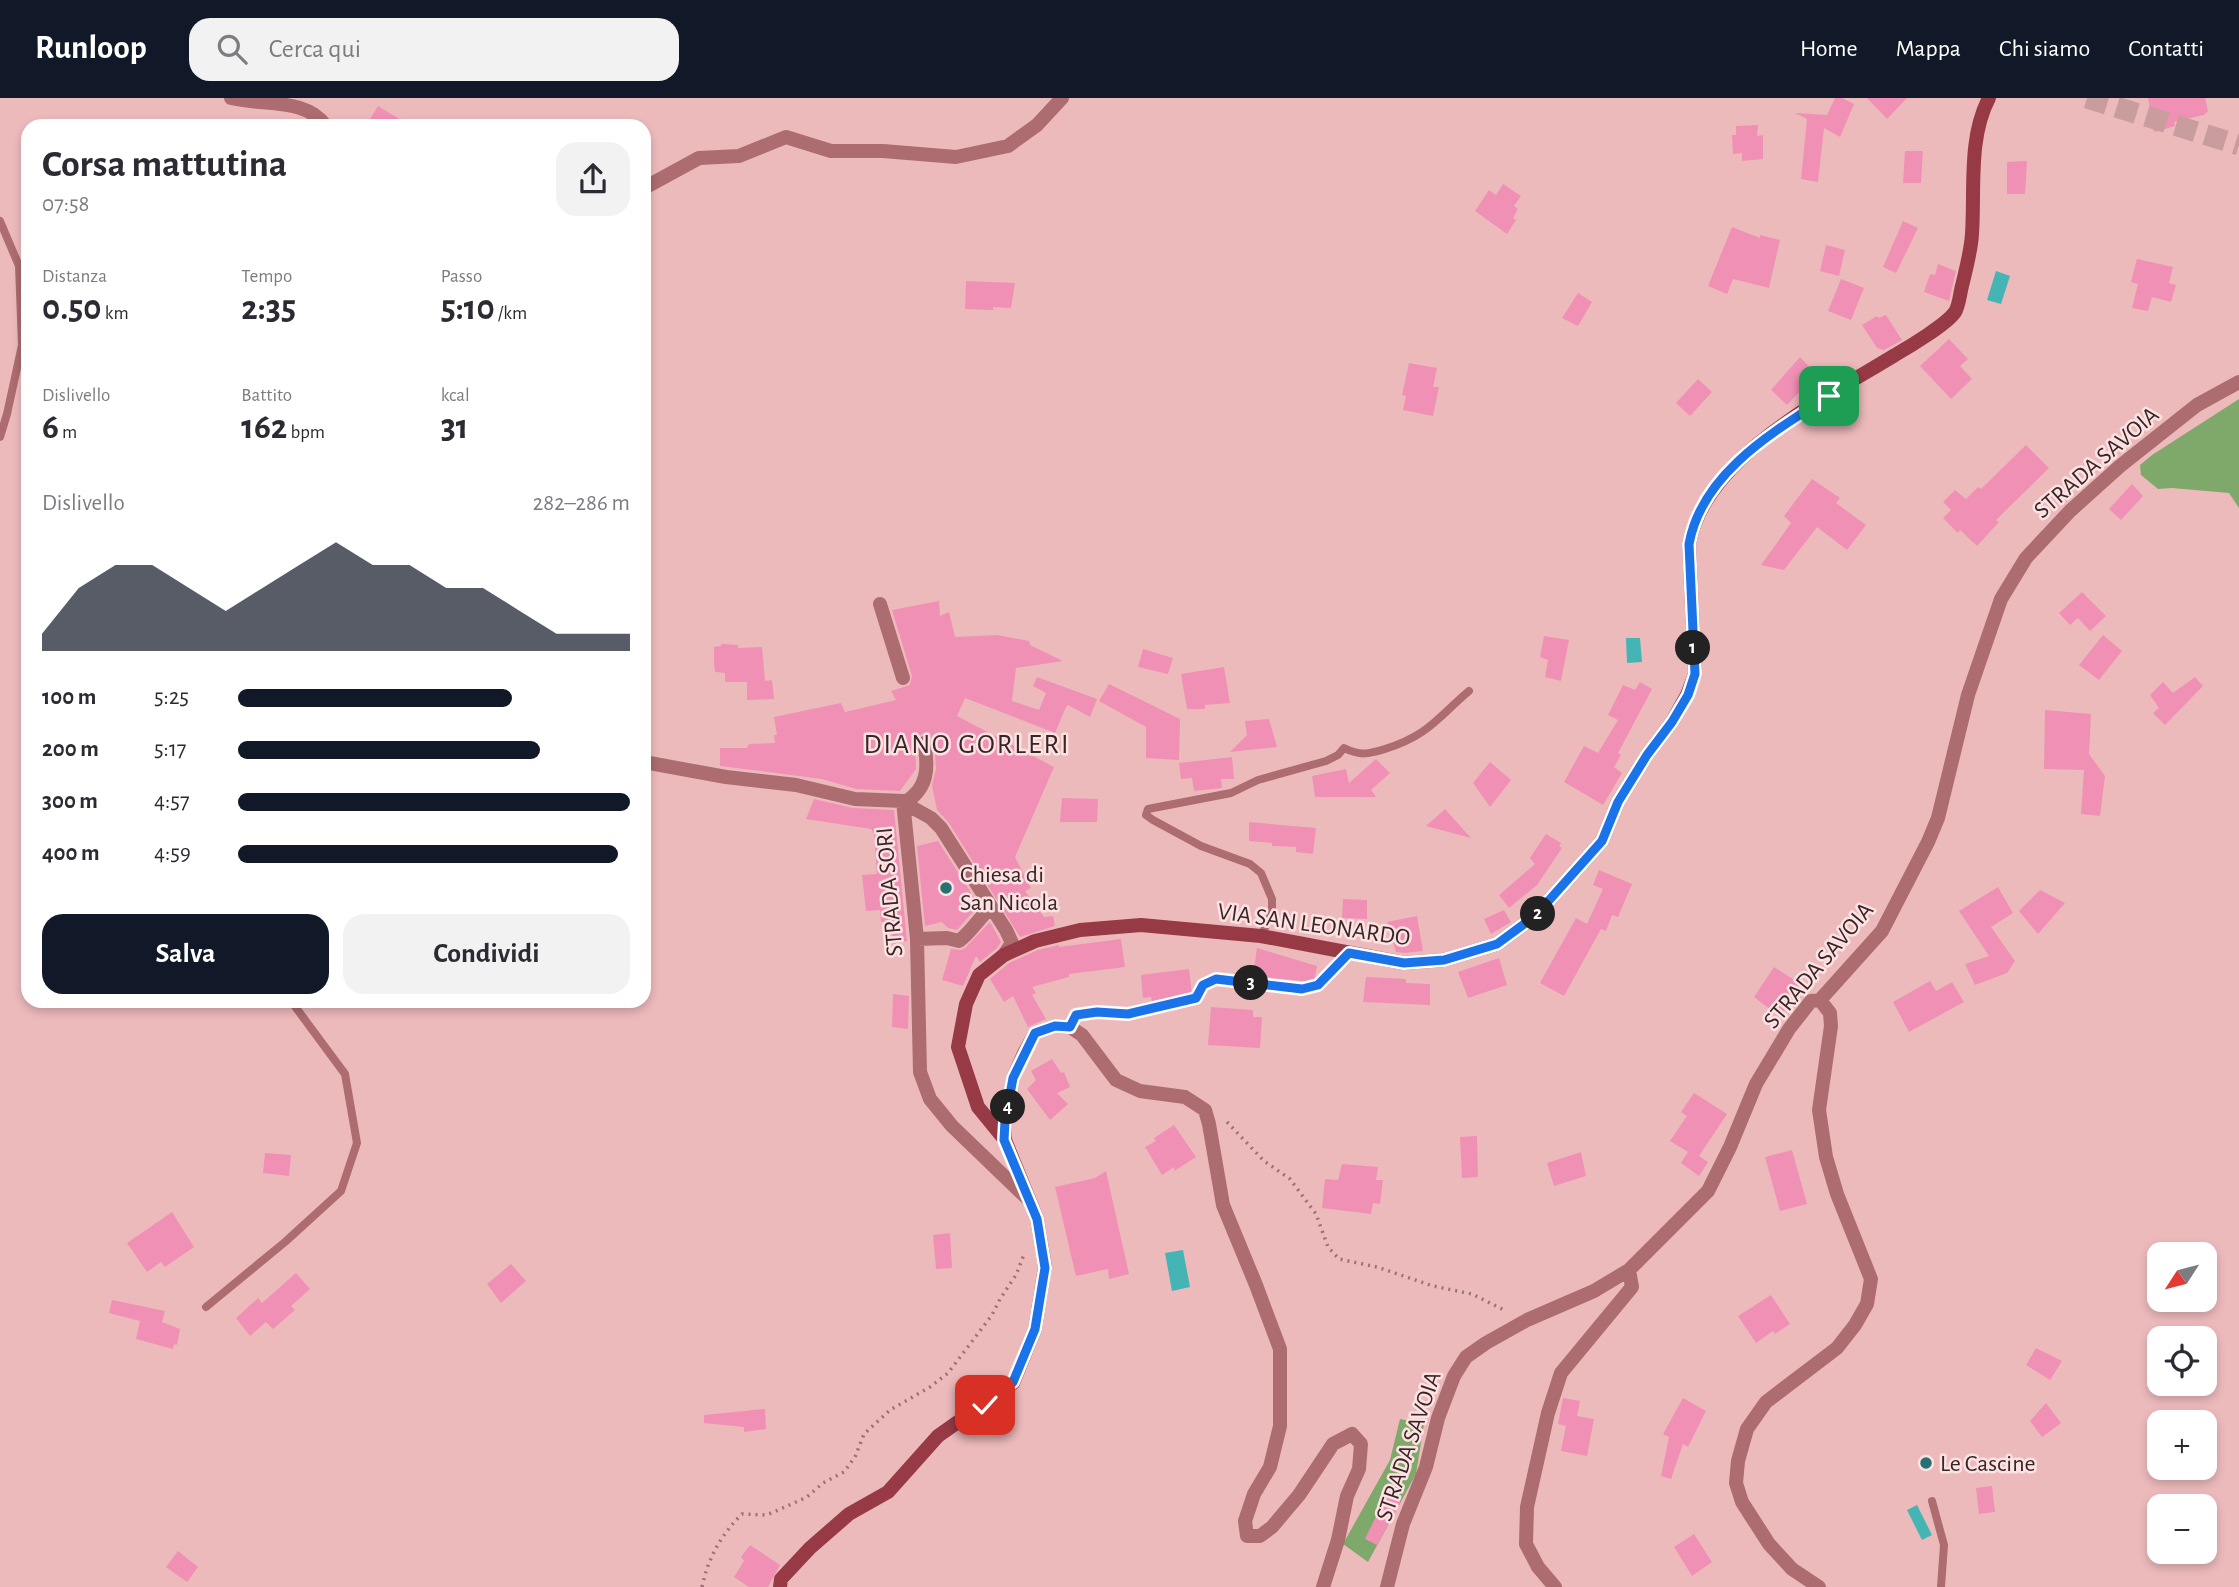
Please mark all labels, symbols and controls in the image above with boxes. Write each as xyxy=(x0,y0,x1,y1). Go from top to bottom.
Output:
search box xyxy=(189,18,679,81)
icon: search xyxy=(213,30,251,68)
text: Runloop xyxy=(35,32,147,65)
text: Cerca qui xyxy=(269,36,361,62)
text: Home xyxy=(1800,37,1858,61)
text: Mappa xyxy=(1896,37,1961,61)
text: Chi siamo xyxy=(1999,37,2090,61)
text: Contatti xyxy=(2128,37,2204,61)
button: share xyxy=(556,142,630,216)
text: Corsa mattutina xyxy=(42,146,287,184)
text: 07:58 xyxy=(42,193,90,216)
text: Distanza xyxy=(42,267,107,286)
text: Tempo xyxy=(241,267,292,286)
text: Passo xyxy=(441,267,482,286)
text: 0.50 xyxy=(42,291,102,326)
text: 2:35 xyxy=(241,291,296,326)
text: 5:10 xyxy=(441,291,495,326)
text: km xyxy=(102,304,129,323)
text: /km xyxy=(495,304,527,323)
pin xyxy=(1799,366,1859,426)
icon: arrive xyxy=(1810,377,1848,415)
text: Dislivello xyxy=(42,386,110,405)
text: Battito xyxy=(241,386,292,405)
text: kcal xyxy=(441,386,470,405)
street label: STRADA SAVOIA xyxy=(2030,402,2164,523)
text: 6 xyxy=(42,410,59,445)
text: 162 xyxy=(241,410,287,445)
text: 31 xyxy=(441,410,468,445)
text: m xyxy=(59,423,77,442)
text: bpm xyxy=(287,423,325,442)
text: Dislivello xyxy=(42,492,125,515)
text: 282–286 m xyxy=(533,492,630,515)
pin: 1 xyxy=(1676,630,1710,666)
text: 1 xyxy=(1689,638,1696,657)
text: 100 m xyxy=(42,686,96,709)
text: 5:25 xyxy=(154,686,189,709)
district label: DIANO GORLERI xyxy=(863,731,1071,759)
text: 200 m xyxy=(42,738,99,761)
text: 5:17 xyxy=(154,738,186,761)
text: 300 m xyxy=(42,790,98,813)
text: 4:57 xyxy=(154,790,190,813)
street label: STRADA SORI xyxy=(872,827,908,957)
text: 400 m xyxy=(42,842,100,865)
text: 4:59 xyxy=(154,842,191,865)
place label: Chiesa di San Nicola xyxy=(960,863,1058,915)
marker: Chiesa di San Nicola xyxy=(938,880,954,896)
pin: 2 xyxy=(1520,896,1556,932)
street label: STRADA SAVOIA xyxy=(1759,898,1878,1033)
street label: VIA SAN LEONARDO xyxy=(1216,900,1412,950)
text: 2 xyxy=(1533,904,1542,923)
button: Salva xyxy=(42,914,329,994)
button: Condividi xyxy=(343,914,630,994)
pin: 3 xyxy=(1234,966,1268,1001)
text: 3 xyxy=(1246,973,1255,992)
pin: 4 xyxy=(990,1090,1026,1124)
text: 4 xyxy=(1003,1097,1012,1116)
north arrow xyxy=(2147,1242,2217,1312)
map controls xyxy=(2147,1242,2217,1564)
button: locate xyxy=(2147,1326,2217,1396)
street label: STRADA SAVOIA xyxy=(1372,1368,1446,1524)
pin xyxy=(955,1375,1015,1435)
icon: check xyxy=(966,1386,1004,1424)
button: + xyxy=(2147,1410,2217,1480)
place label: Le Cascine xyxy=(1940,1452,2036,1476)
marker: Le Cascine xyxy=(1918,1455,1934,1471)
button: − xyxy=(2147,1494,2217,1564)

